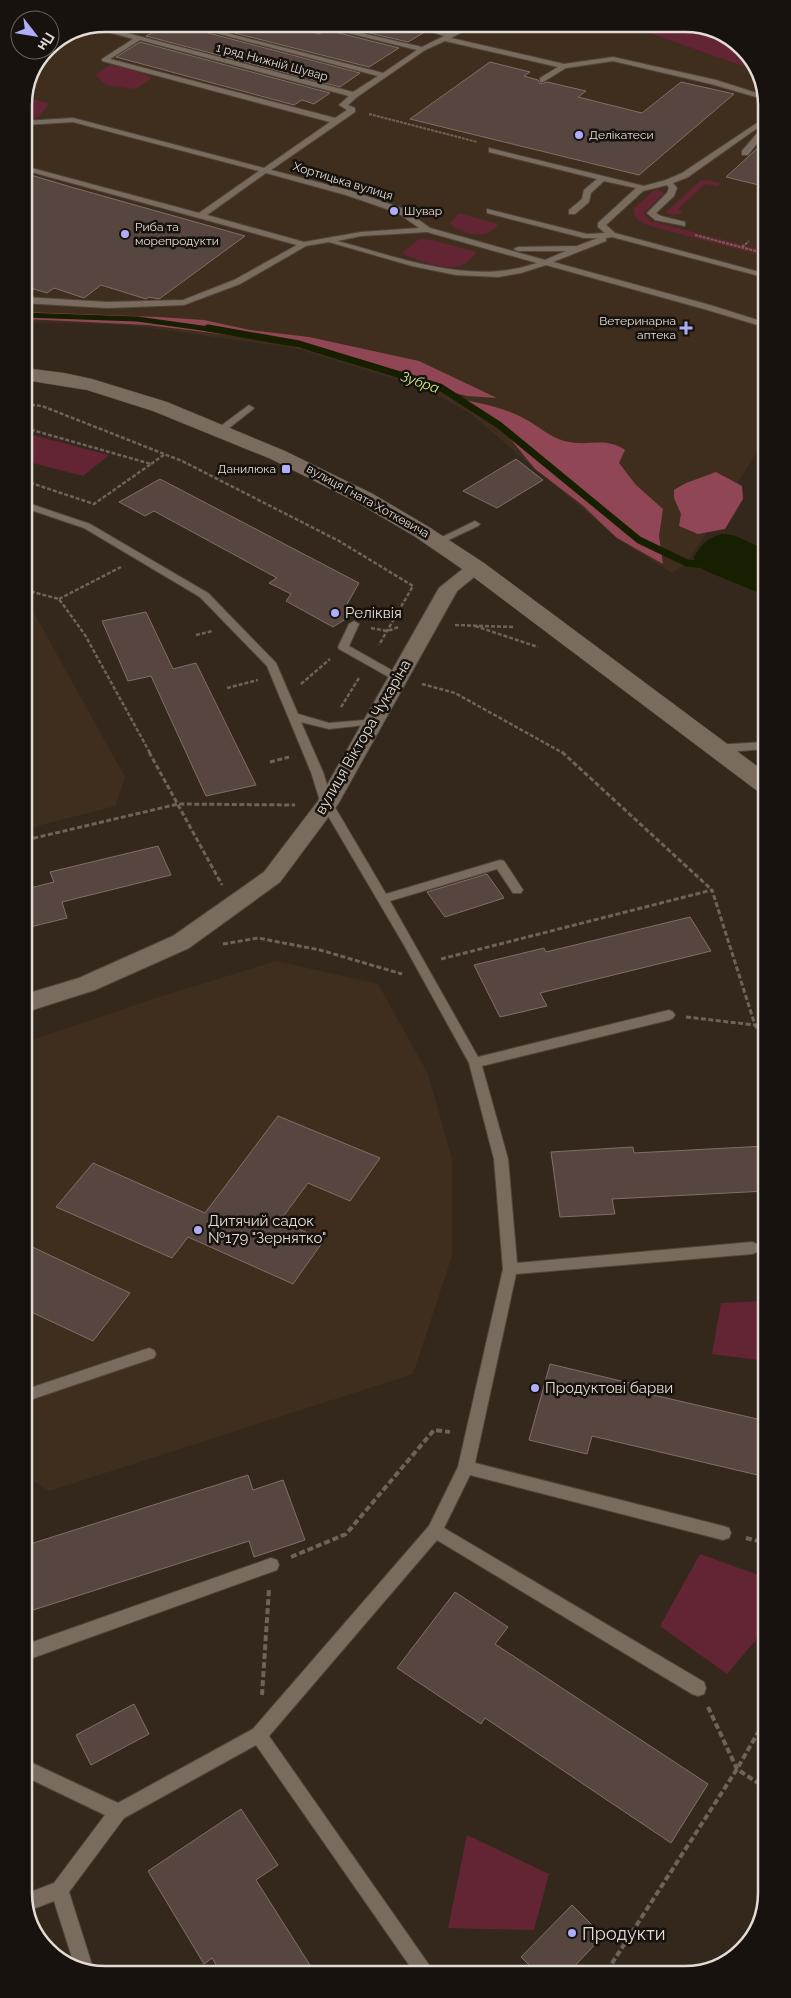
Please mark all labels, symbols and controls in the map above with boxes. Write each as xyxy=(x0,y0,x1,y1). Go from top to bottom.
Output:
north arrow xyxy=(10,10,60,60)
text: Пн xyxy=(34,30,58,54)
street label: 1 ряд Нижній Шувар xyxy=(214,40,330,84)
place label: Делікатеси xyxy=(589,128,654,142)
marker: Делікатеси xyxy=(573,129,585,141)
street label: Хортицька вулиця xyxy=(291,159,395,203)
place label: Шувар xyxy=(404,204,442,218)
marker: Шувар xyxy=(388,205,400,217)
place label: Риба та морепродукти xyxy=(135,220,219,248)
marker: Риба та морепродукти xyxy=(119,228,131,240)
place label: Ветеринарна аптека xyxy=(599,314,676,342)
marker: Ветеринарна аптека xyxy=(680,322,692,334)
water label: Зубра xyxy=(399,368,441,396)
street label: вулиця Гната Хоткевича xyxy=(304,461,432,541)
place label: Данилюка xyxy=(217,462,276,476)
marker: Данилюка xyxy=(280,463,292,475)
place label: Реліквія xyxy=(345,604,402,622)
marker: Реліквія xyxy=(329,607,341,619)
street label: вулиця Віктора Чукаріна xyxy=(311,657,415,817)
place label: Дитячий садок №179 "Зернятко" xyxy=(208,1212,326,1247)
marker: Дитячий садок №179 "Зернятко" xyxy=(192,1224,204,1236)
place label: Продуктові барви xyxy=(545,1379,673,1397)
marker: Продуктові барви xyxy=(529,1382,541,1394)
place label: Продукти xyxy=(582,1923,666,1944)
marker: Продукти xyxy=(566,1927,578,1939)

